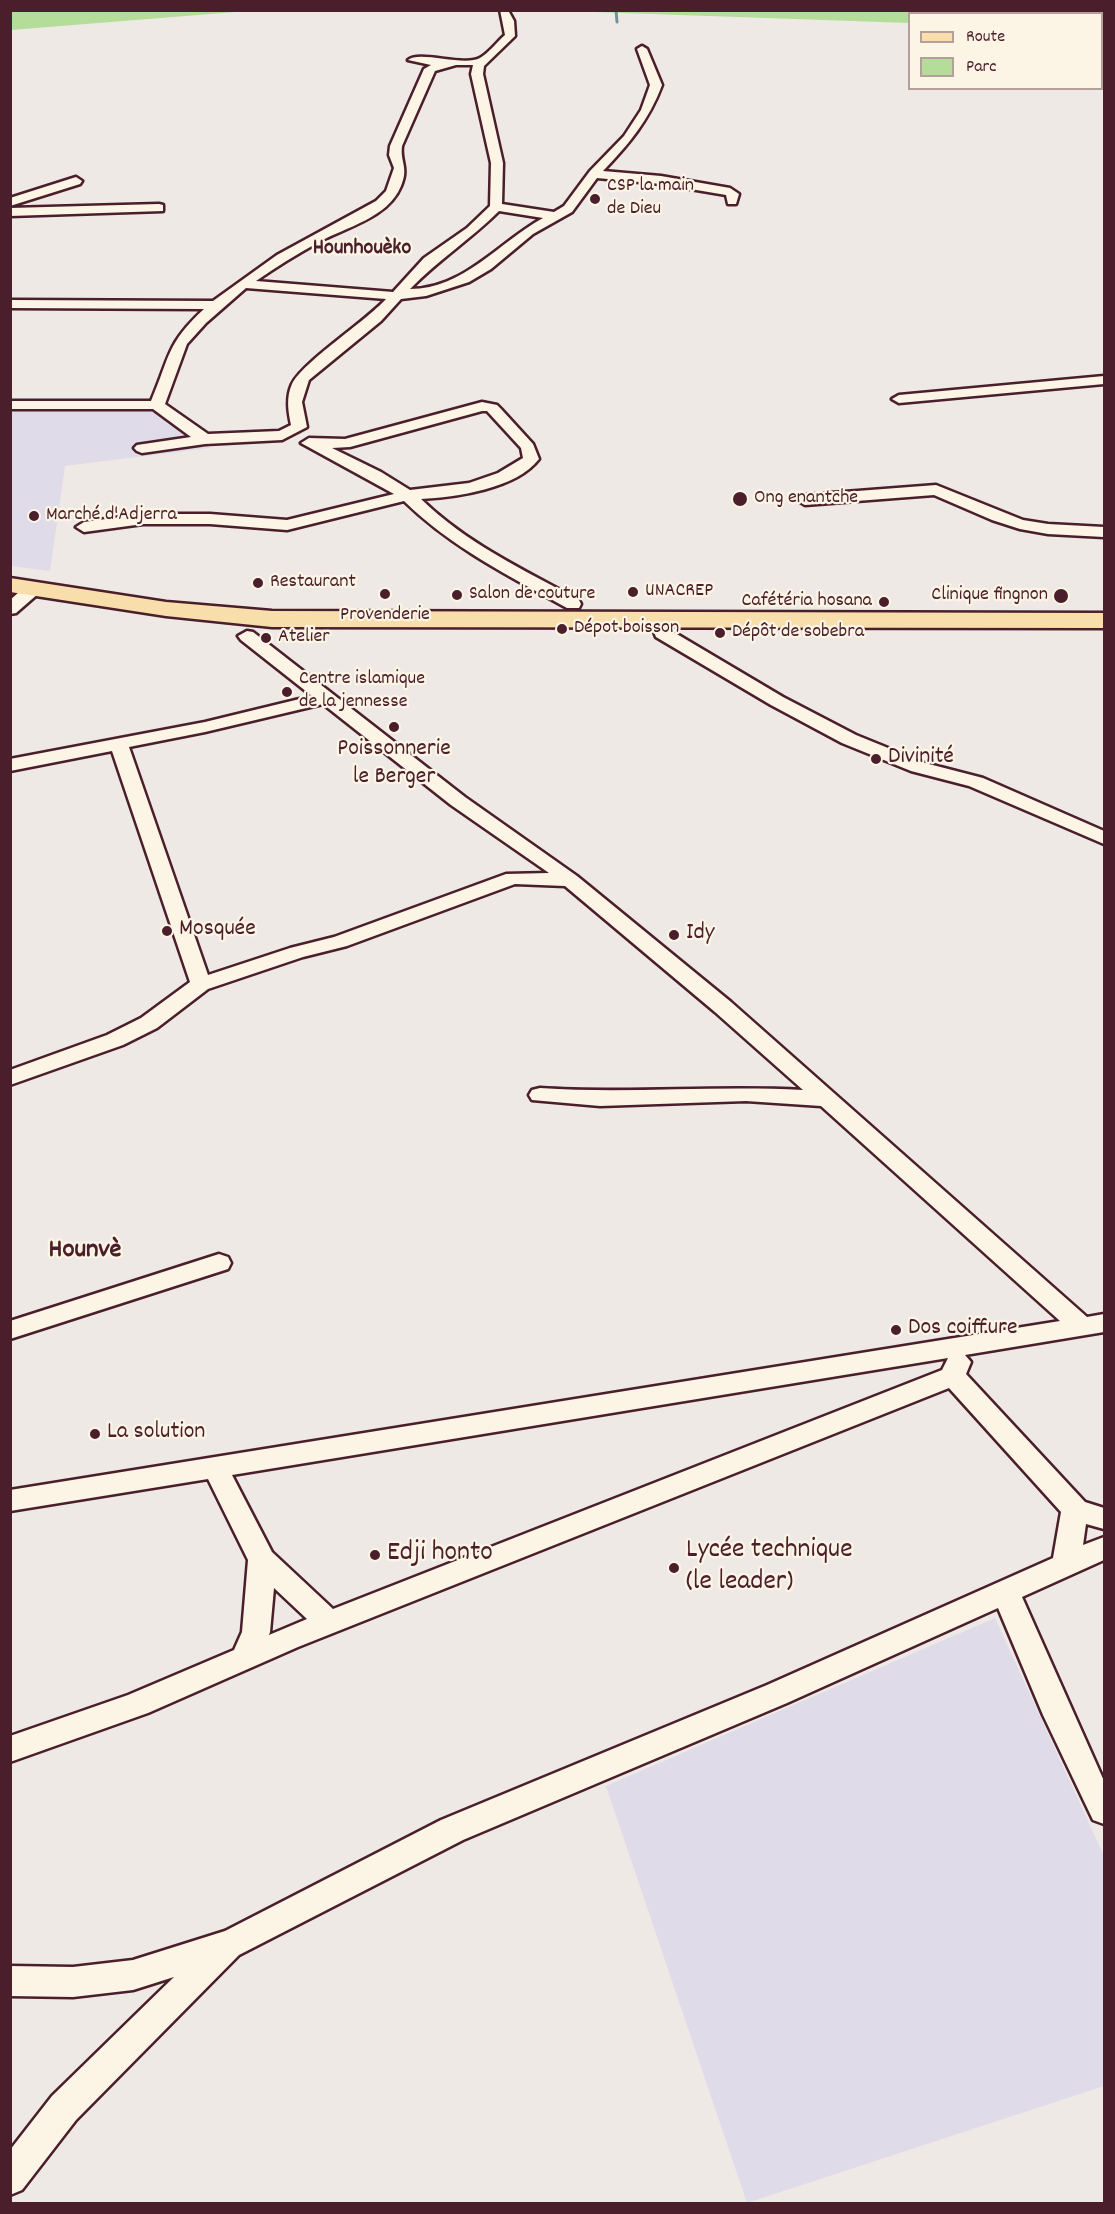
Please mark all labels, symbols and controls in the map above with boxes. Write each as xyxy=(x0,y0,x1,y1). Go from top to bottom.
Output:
legend xyxy=(908,12,1103,90)
text: Route xyxy=(966,25,1005,50)
text: Parc xyxy=(966,55,997,80)
place label: CSP la main de Dieu xyxy=(607,175,694,222)
marker: CSP la main de Dieu xyxy=(588,192,602,206)
district label: Hounhouèko xyxy=(313,237,411,263)
place label: Ong enantche xyxy=(754,487,858,511)
marker: Ong enantche xyxy=(731,490,749,508)
place label: Marché d'Adjerra xyxy=(46,504,177,528)
marker: Marché d'Adjerra xyxy=(27,509,41,523)
place label: Restaurant xyxy=(270,571,356,595)
marker: Restaurant xyxy=(251,576,265,590)
place label: UNACREP xyxy=(645,580,713,604)
place label: Salon de couture xyxy=(469,583,595,607)
place label: Clinique fingnon xyxy=(931,584,1048,608)
marker: UNACREP xyxy=(626,585,640,599)
marker: Provenderie xyxy=(378,587,392,601)
marker: Clinique fingnon xyxy=(1052,587,1070,605)
marker: Salon de couture xyxy=(450,588,464,602)
place label: Cafétéria hosana xyxy=(742,590,872,614)
marker: Cafétéria hosana xyxy=(877,595,891,609)
place label: Provenderie xyxy=(340,604,430,628)
place label: Dépot boisson xyxy=(574,617,679,641)
place label: Dépôt de sobebra xyxy=(732,621,864,645)
marker: Dépot boisson xyxy=(555,622,569,636)
place label: Atelier xyxy=(278,626,330,650)
marker: Dépôt de sobebra xyxy=(713,626,727,640)
marker: Atelier xyxy=(259,631,273,645)
place label: Centre islamique de la jennesse xyxy=(299,668,425,715)
marker: Centre islamique de la jennesse xyxy=(280,685,294,699)
marker: Poissonnerie le Berger xyxy=(387,720,401,734)
place label: Poissonnerie le Berger xyxy=(337,737,451,793)
place label: Divinité xyxy=(888,745,954,773)
marker: Divinité xyxy=(869,752,883,766)
place label: Mosquée xyxy=(179,917,256,945)
place label: Idy xyxy=(686,921,714,949)
marker: Mosquée xyxy=(160,924,174,938)
marker: Idy xyxy=(667,928,681,942)
district label: Hounvè xyxy=(49,1236,121,1268)
place label: Dos coiffure xyxy=(908,1316,1017,1344)
marker: Dos coiffure xyxy=(889,1323,903,1337)
place label: La solution xyxy=(107,1420,205,1448)
marker: La solution xyxy=(88,1427,102,1441)
place label: Lycée technique (le leader) xyxy=(686,1535,852,1601)
place label: Edji honto xyxy=(387,1538,493,1572)
marker: Edji honto xyxy=(368,1548,382,1562)
marker: Lycée technique (le leader) xyxy=(667,1561,681,1575)

